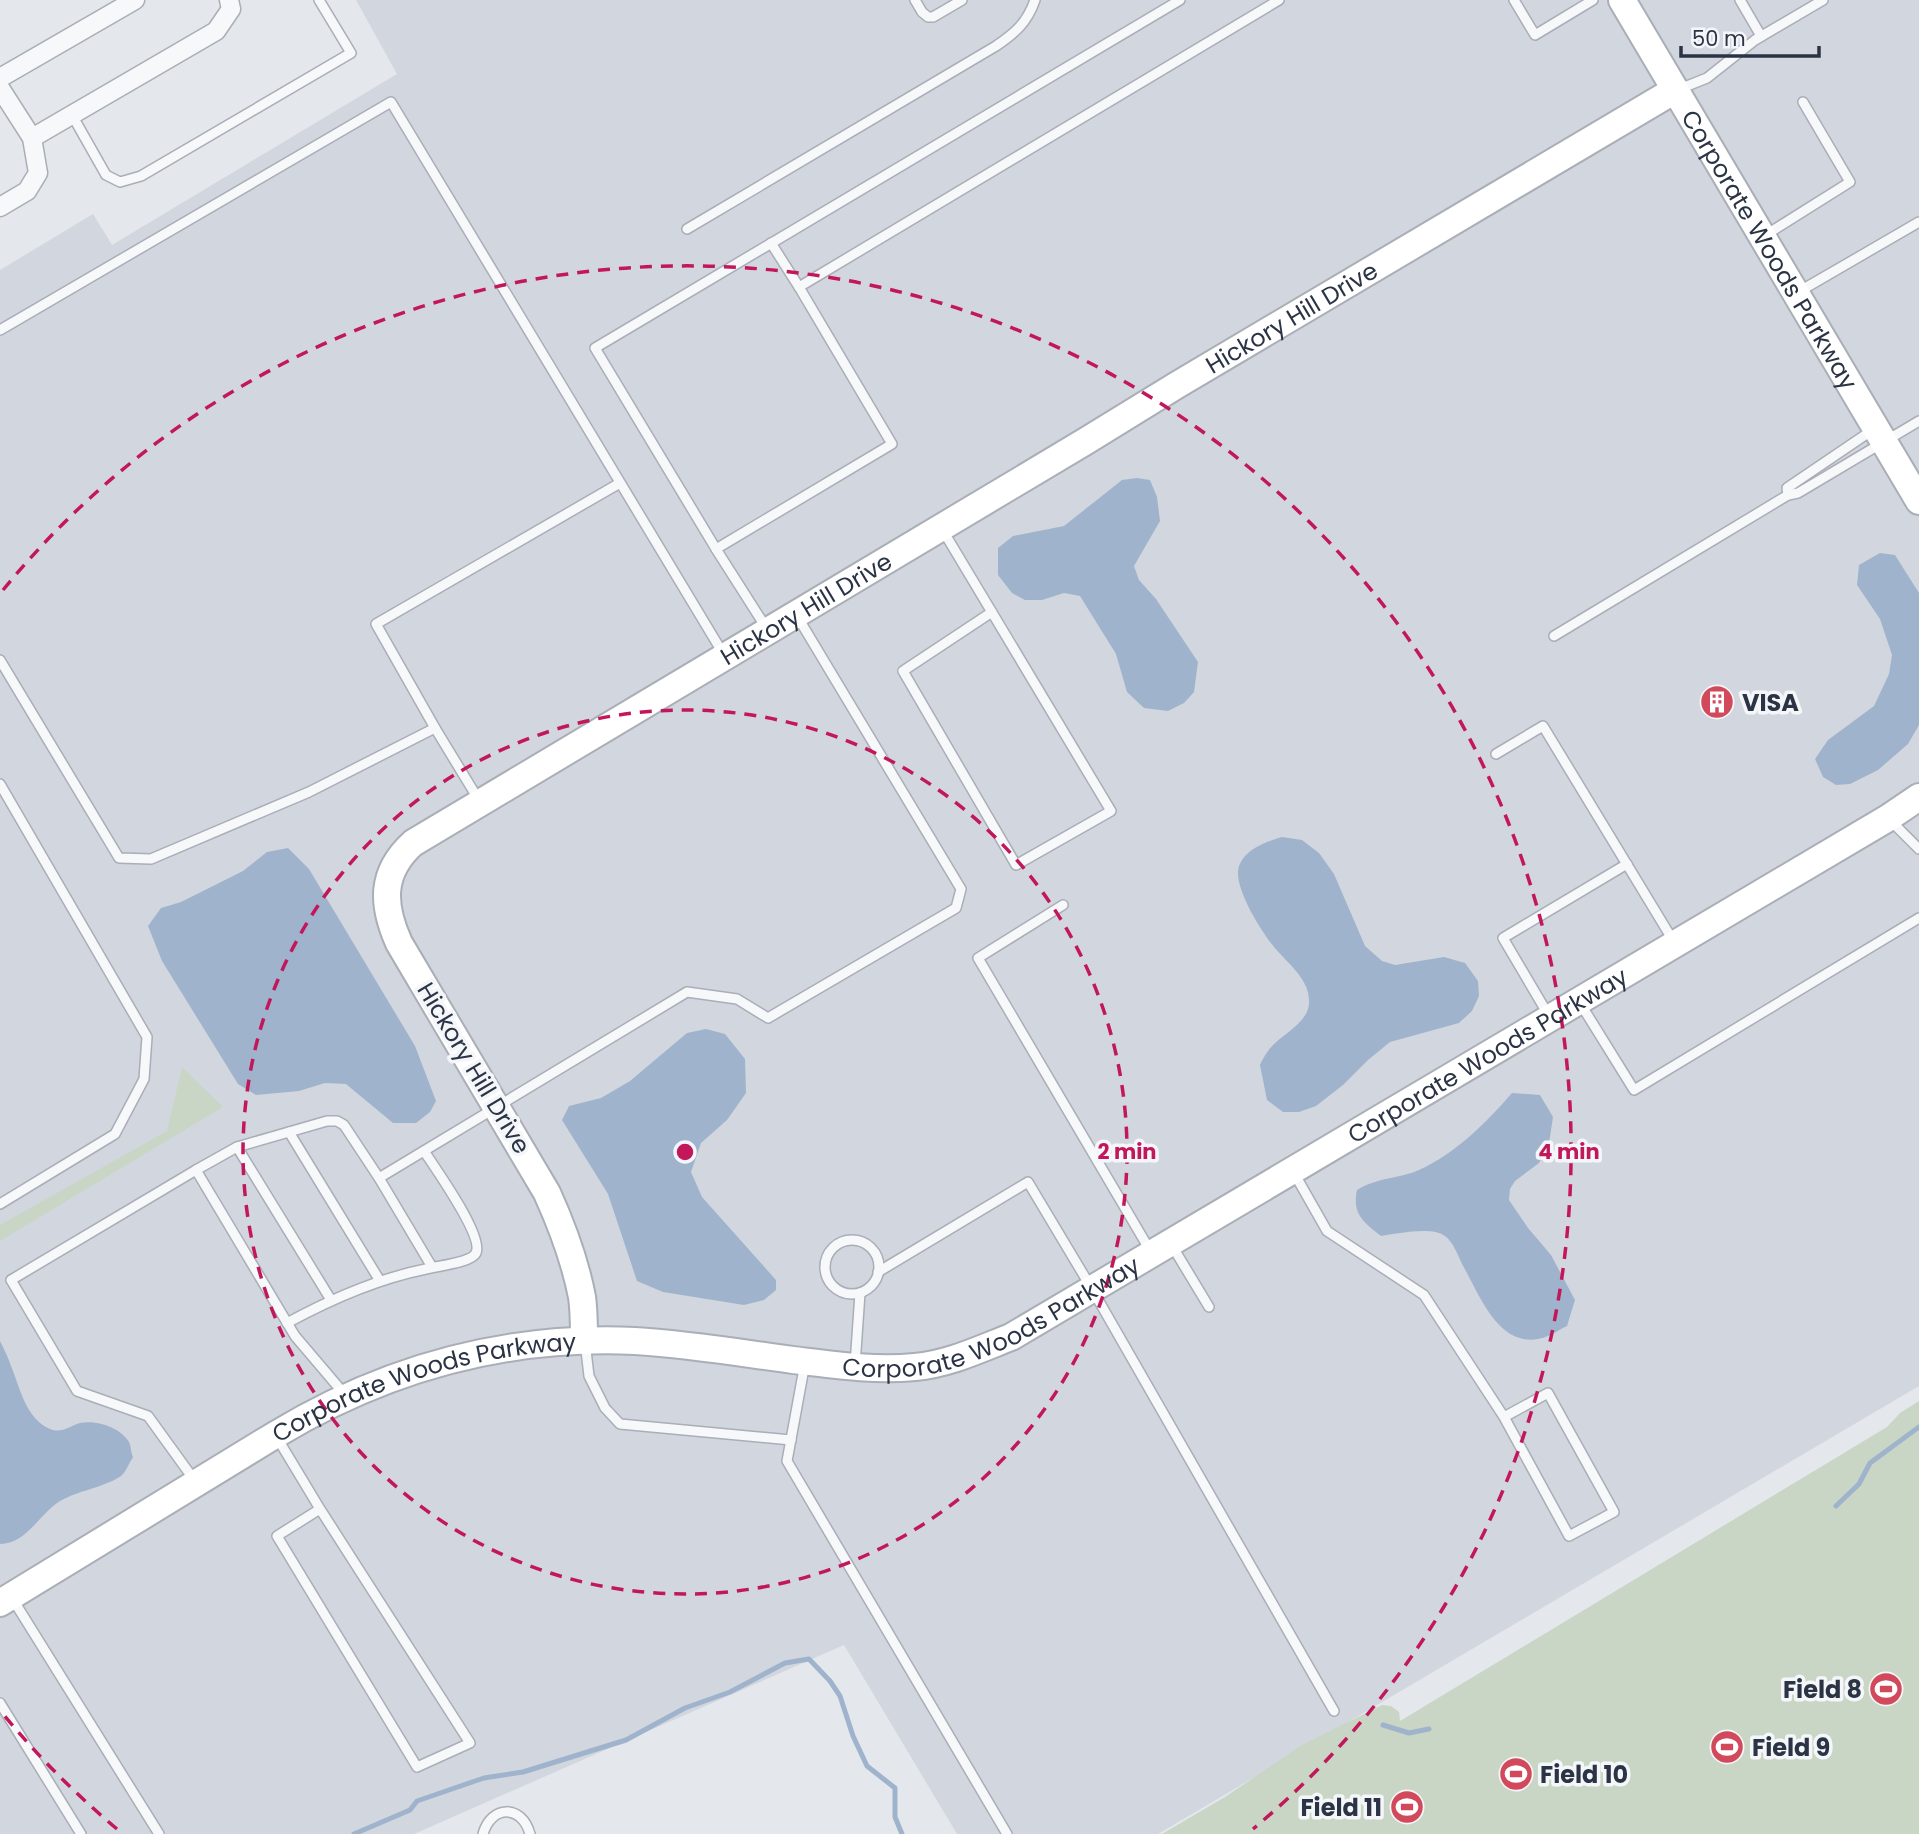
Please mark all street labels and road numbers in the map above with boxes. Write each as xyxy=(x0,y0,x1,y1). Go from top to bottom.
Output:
street label: Corporate Woods Parkway xyxy=(1674,103,1866,396)
street label: Hickory Hill Drive xyxy=(1199,253,1384,381)
street label: Hickory Hill Drive xyxy=(714,544,898,672)
street label: Corporate Woods Parkway xyxy=(1341,959,1634,1151)
street label: Hickory Hill Drive xyxy=(410,976,538,1160)
street label: Corporate Woods Parkway xyxy=(841,1248,1146,1385)
street label: Corporate Woods Parkway xyxy=(266,1324,577,1450)

